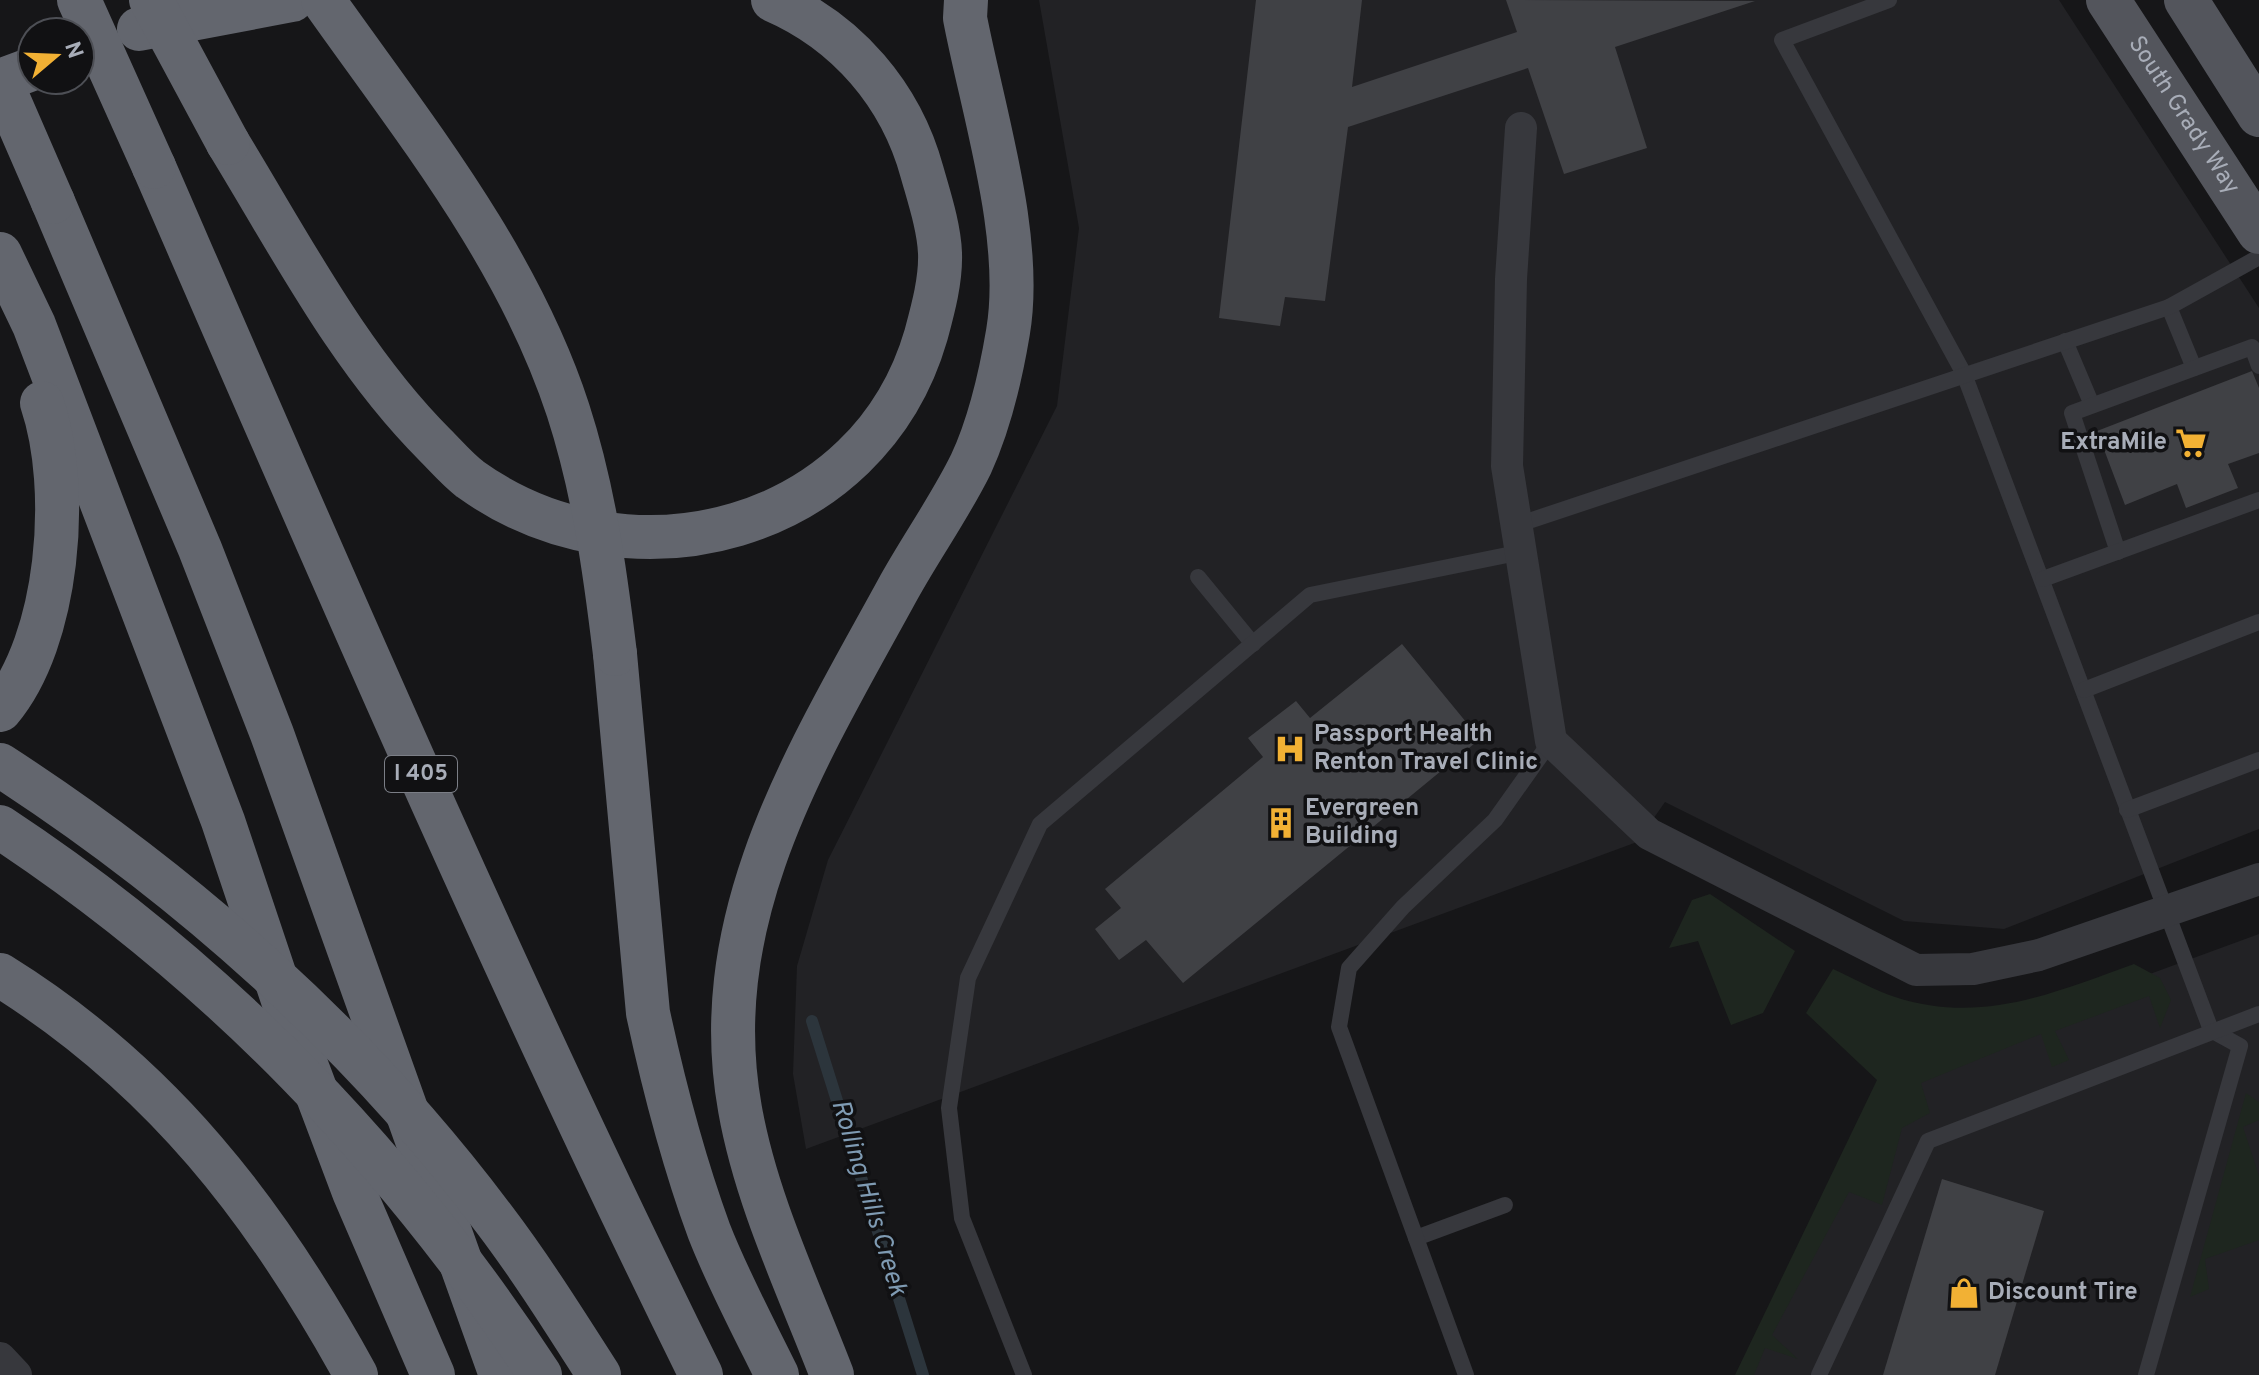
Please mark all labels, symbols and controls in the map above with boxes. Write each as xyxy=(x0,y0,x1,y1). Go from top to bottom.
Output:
north arrow xyxy=(16,16,96,96)
street label: South Grady Way xyxy=(2121,31,2246,201)
text: N xyxy=(57,38,88,62)
supermarket icon: ExtraMile xyxy=(2174,426,2208,460)
place label: ExtraMile xyxy=(2060,428,2167,458)
place label: Passport Health Renton Travel Clinic xyxy=(1314,720,1538,778)
hospital icon: Passport Health Renton Travel Clinic xyxy=(1273,732,1307,766)
road number: I 405 xyxy=(385,756,457,792)
place label: Evergreen Building xyxy=(1305,794,1419,852)
building icon: Evergreen Building xyxy=(1264,806,1298,840)
water label: Rolling Hills Creek xyxy=(822,1096,914,1301)
shop icon: Discount Tire xyxy=(1947,1276,1981,1310)
place label: Discount Tire xyxy=(1988,1278,2138,1308)

